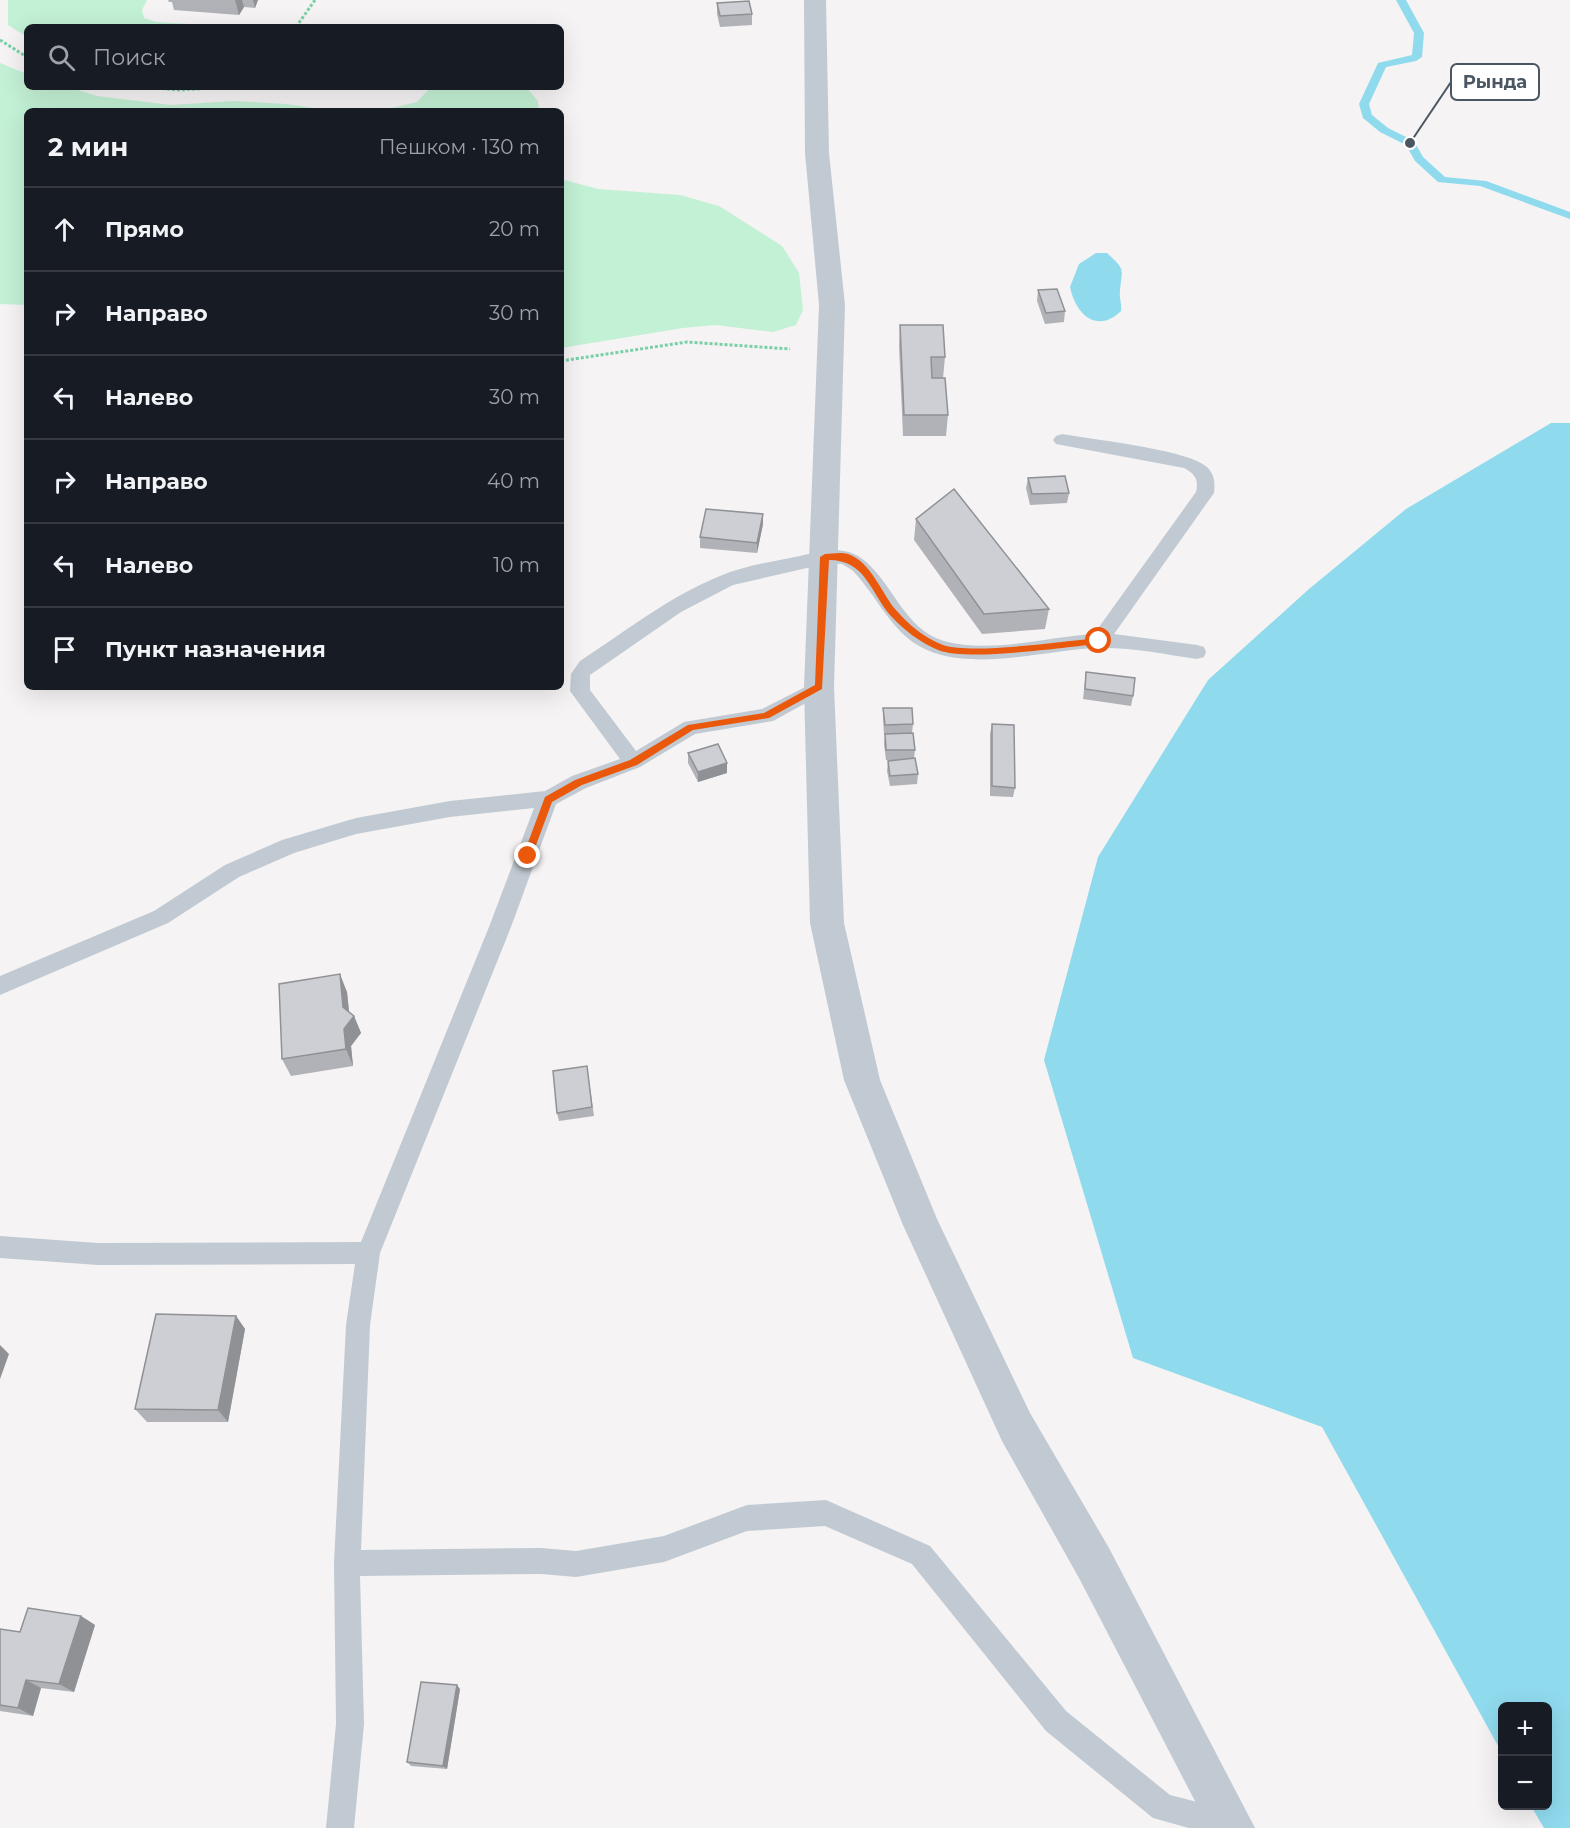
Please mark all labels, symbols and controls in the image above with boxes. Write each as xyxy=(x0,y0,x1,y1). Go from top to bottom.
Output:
search box xyxy=(24,24,564,90)
icon: search xyxy=(45,41,78,74)
text: Поиск xyxy=(93,44,165,71)
callout: Рында xyxy=(1451,64,1539,100)
text: Рында xyxy=(1463,71,1527,93)
text: 2 мин xyxy=(48,131,128,163)
text: Пешком · 130 m xyxy=(379,135,540,159)
icon: ahead xyxy=(48,213,81,246)
text: Прямо xyxy=(105,216,184,243)
text: 20 m xyxy=(489,217,540,241)
icon: right xyxy=(48,297,81,330)
text: Направо xyxy=(105,300,208,327)
text: 30 m xyxy=(489,301,540,325)
icon: left xyxy=(48,381,81,414)
text: Налево xyxy=(105,384,193,411)
text: 30 m xyxy=(489,385,540,409)
icon: right xyxy=(48,465,81,498)
text: Направо xyxy=(105,468,208,495)
text: 40 m xyxy=(487,469,540,493)
icon: left xyxy=(48,549,81,582)
text: Налево xyxy=(105,552,193,579)
text: 10 m xyxy=(493,553,540,577)
route start xyxy=(1085,627,1111,653)
icon: arrive xyxy=(48,633,81,666)
text: Пункт назначения xyxy=(105,636,326,663)
route end xyxy=(514,842,540,868)
map controls xyxy=(1498,1702,1552,1810)
button: + xyxy=(1498,1702,1552,1756)
button: − xyxy=(1498,1756,1552,1810)

